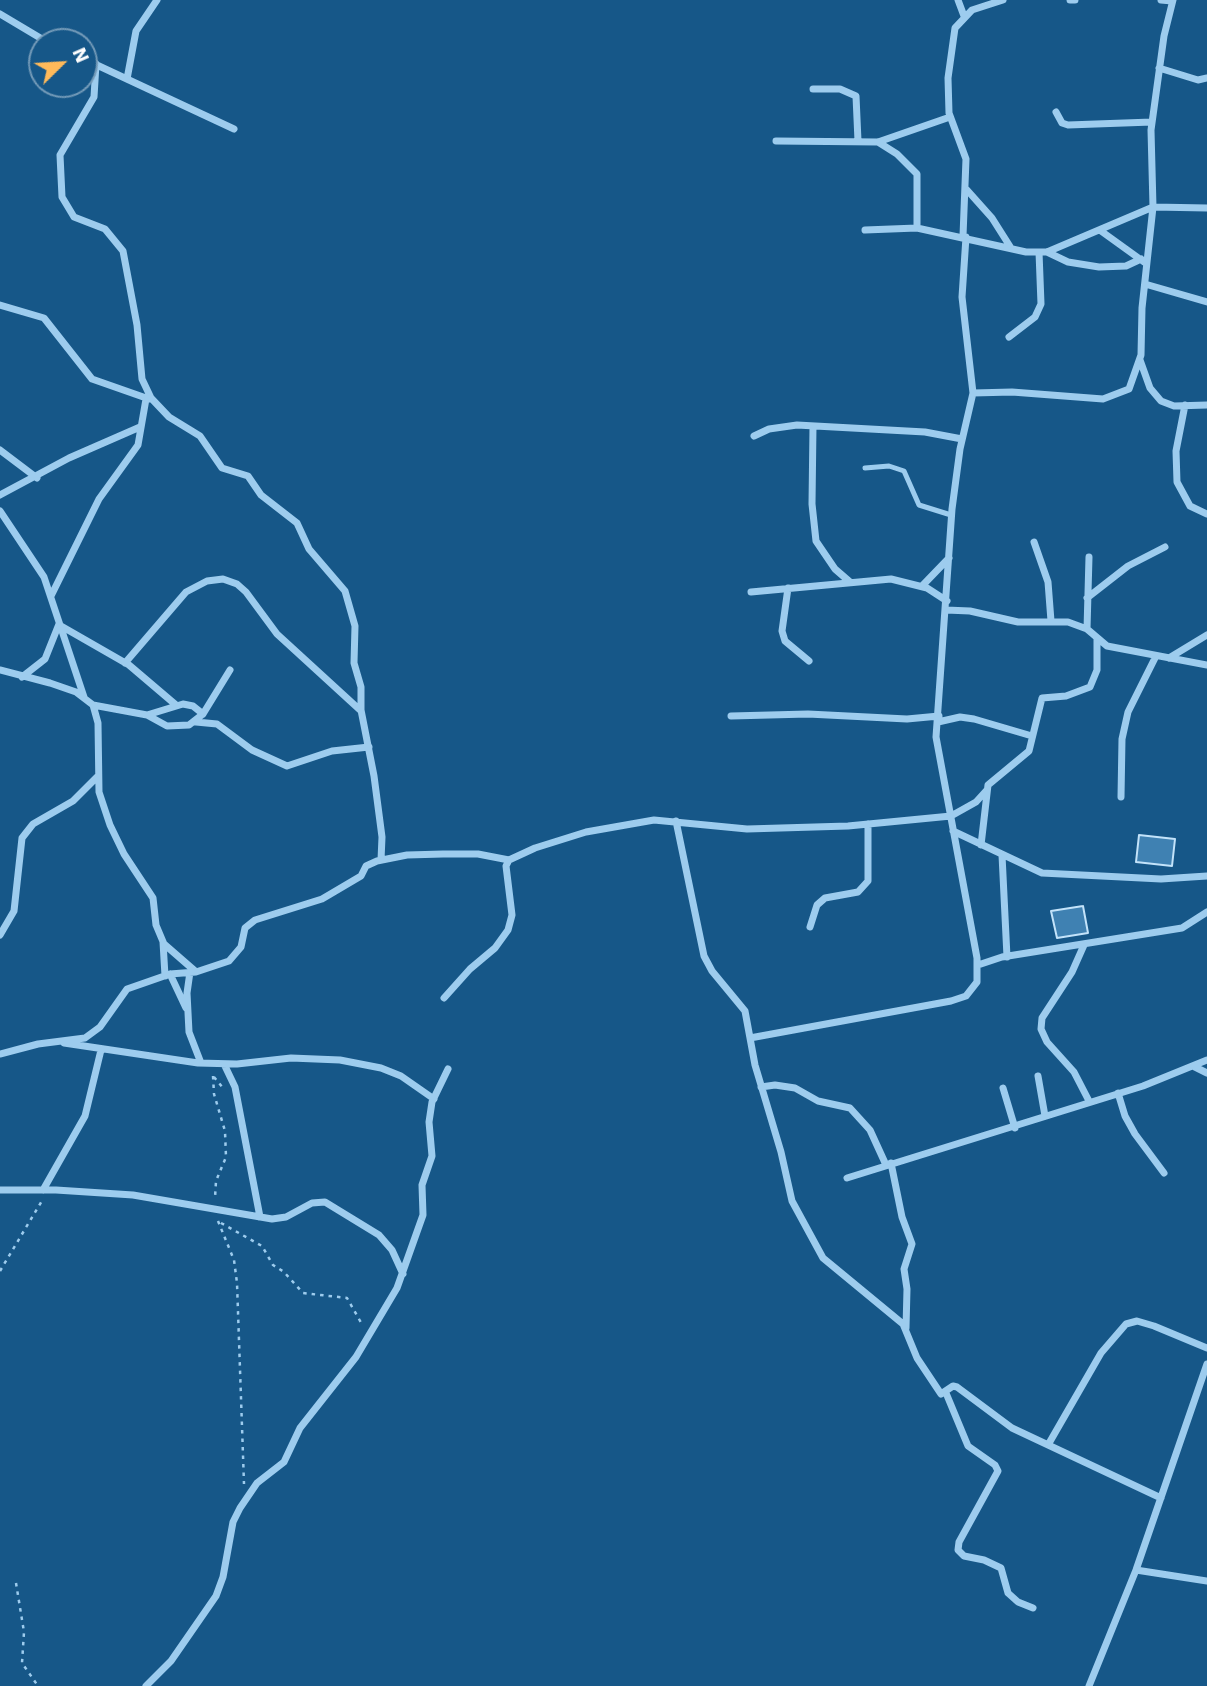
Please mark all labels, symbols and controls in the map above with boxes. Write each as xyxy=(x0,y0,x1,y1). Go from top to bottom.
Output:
north arrow xyxy=(28,28,98,98)
text: N xyxy=(67,44,94,66)

